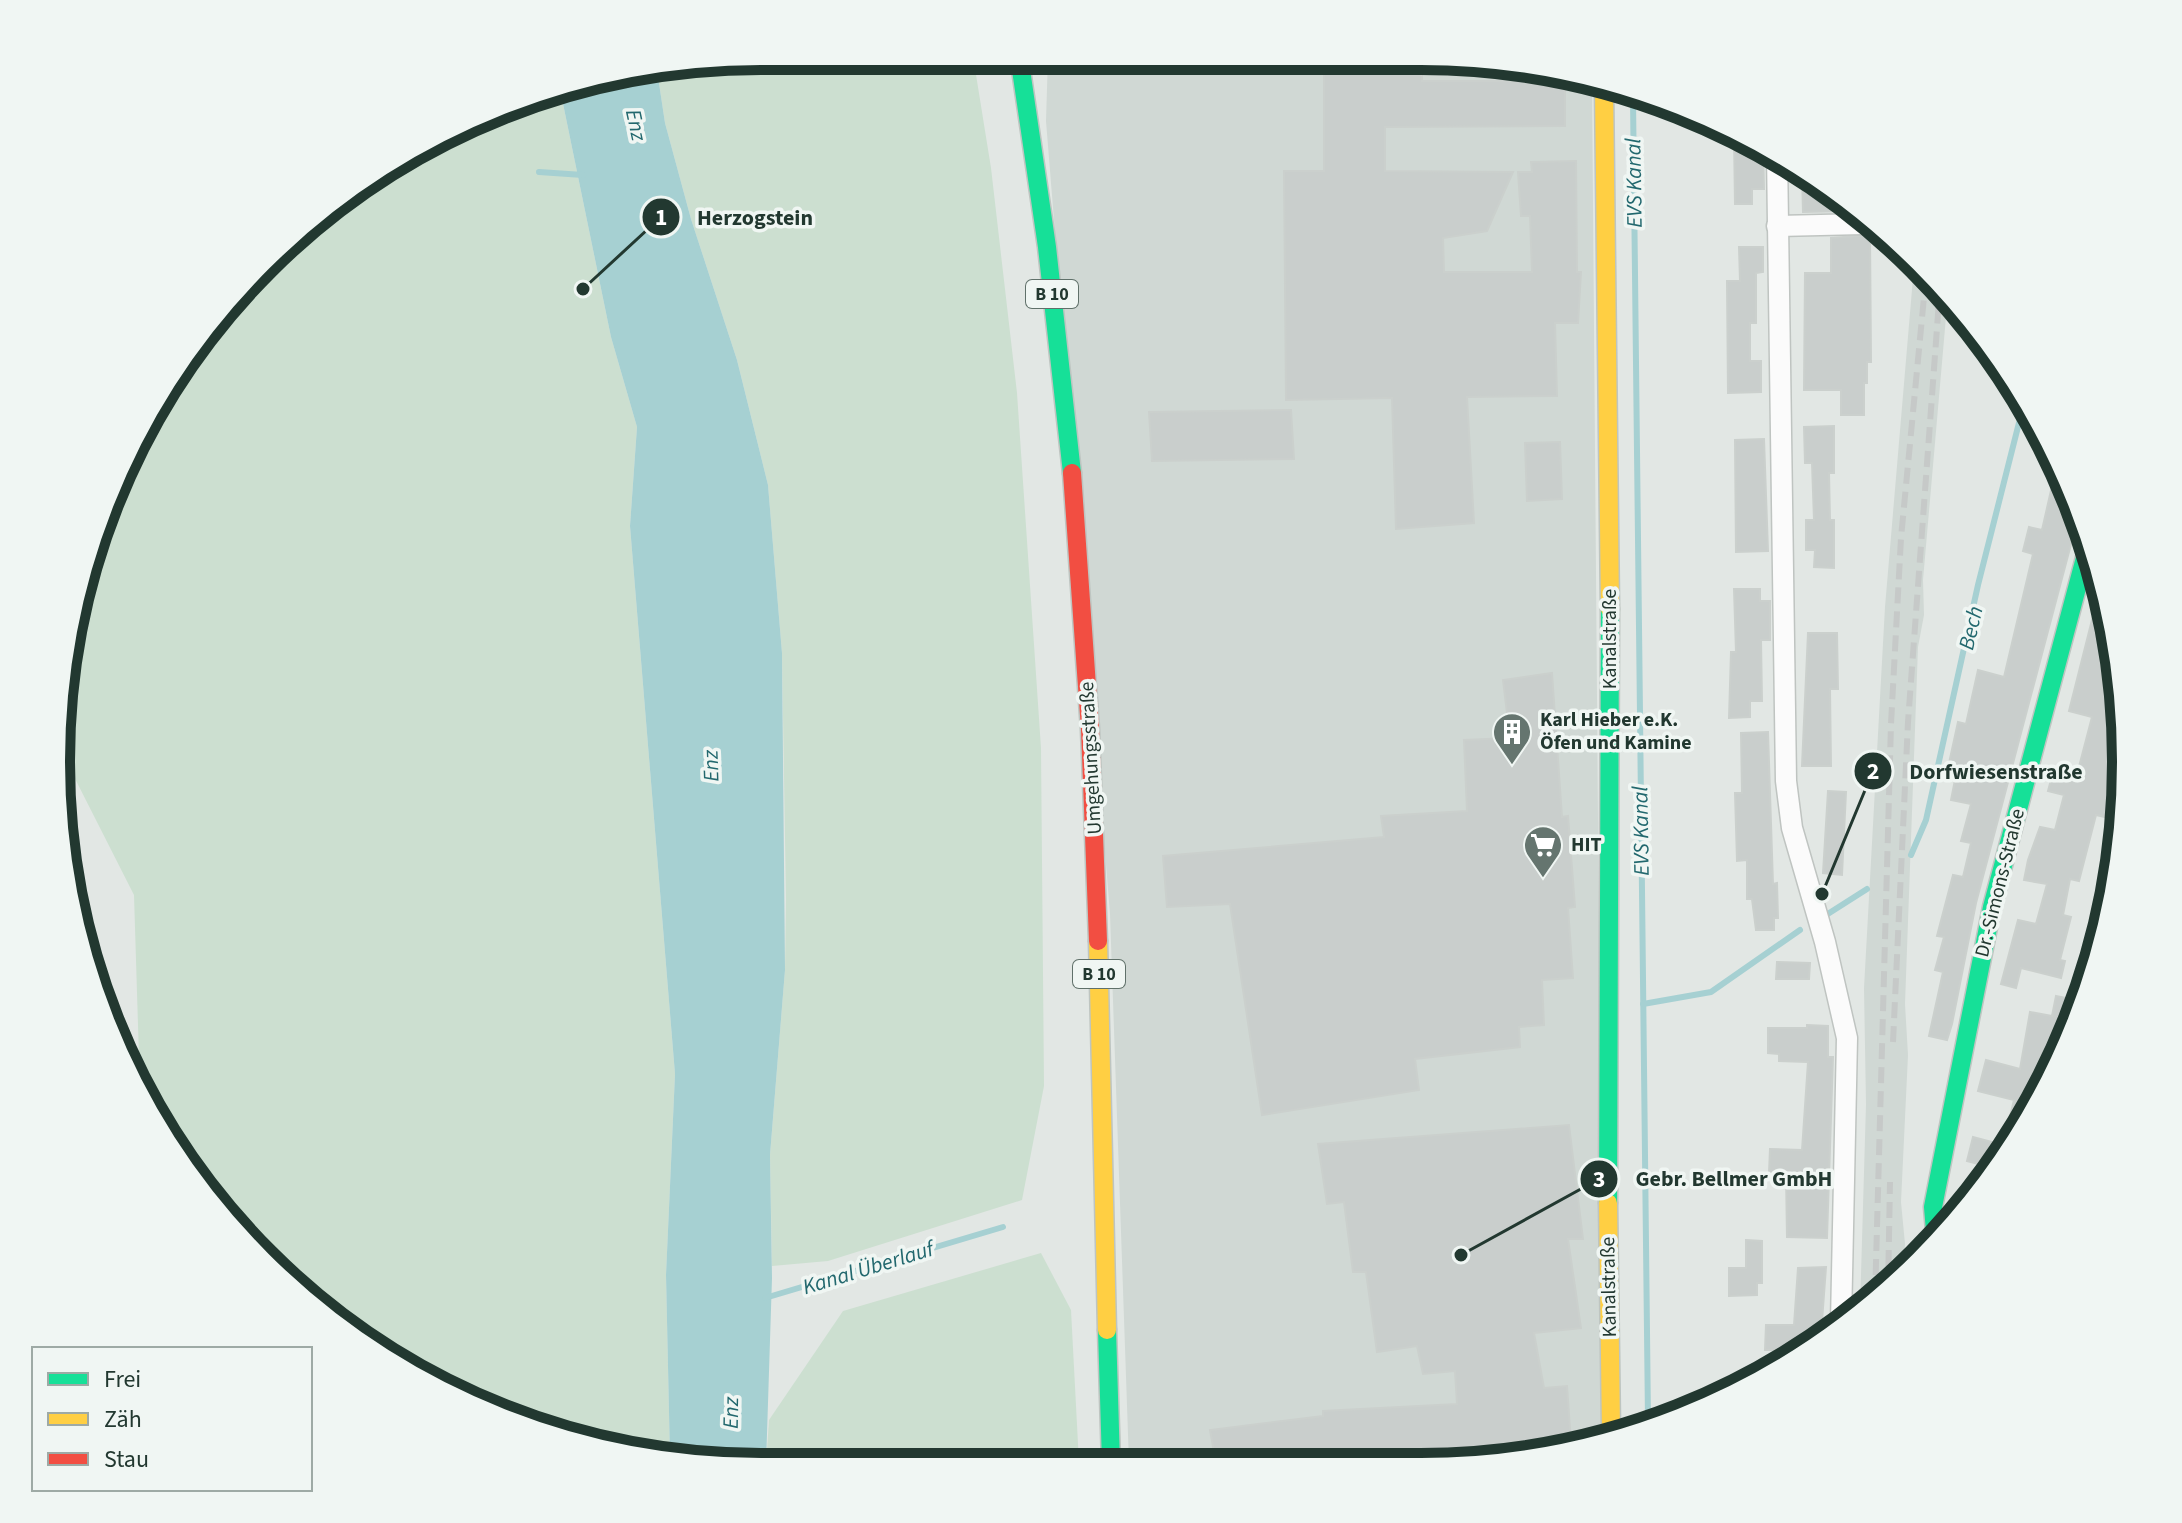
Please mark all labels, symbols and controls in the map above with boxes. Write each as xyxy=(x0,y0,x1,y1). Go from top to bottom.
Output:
water label: Enz xyxy=(617,106,655,145)
water label: EVS Kanal xyxy=(1617,137,1651,228)
callout: Herzogstein xyxy=(641,194,829,240)
text: 1 xyxy=(655,200,667,235)
text: Herzogstein xyxy=(697,202,813,234)
road number: B 10 xyxy=(1026,280,1078,308)
street label: Kanalstraße xyxy=(1596,589,1624,689)
water label: Bech xyxy=(1950,603,1992,653)
street label: Umgehungsstraße xyxy=(1073,681,1109,835)
place label: Karl Hieber e.K. Öfen und Kamine xyxy=(1540,706,1692,757)
building icon: Karl Hieber e.K. Öfen und Kamine xyxy=(1491,711,1533,766)
callout: Dorfwiesenstraße xyxy=(1853,748,2099,794)
water label: Enz xyxy=(694,749,728,782)
text: 2 xyxy=(1867,754,1879,789)
text: Dorfwiesenstraße xyxy=(1909,756,2083,788)
water label: EVS Kanal xyxy=(1624,785,1658,876)
street label: Dr.-Simons-Straße xyxy=(1968,806,2032,960)
supermarket icon: HIT xyxy=(1522,824,1564,879)
place label: HIT xyxy=(1571,831,1602,859)
road number: B 10 xyxy=(1073,960,1125,988)
callout: Gebr. Bellmer GmbH xyxy=(1579,1156,1848,1202)
text: 3 xyxy=(1593,1162,1605,1197)
text: Gebr. Bellmer GmbH xyxy=(1636,1163,1832,1195)
water label: Kanal Überlauf xyxy=(799,1232,940,1303)
street label: Kanalstraße xyxy=(1594,1236,1624,1337)
legend xyxy=(32,1347,312,1491)
text: Frei xyxy=(104,1362,141,1397)
water label: Enz xyxy=(715,1396,747,1429)
text: Zäh xyxy=(104,1402,142,1437)
text: Stau xyxy=(104,1442,149,1477)

